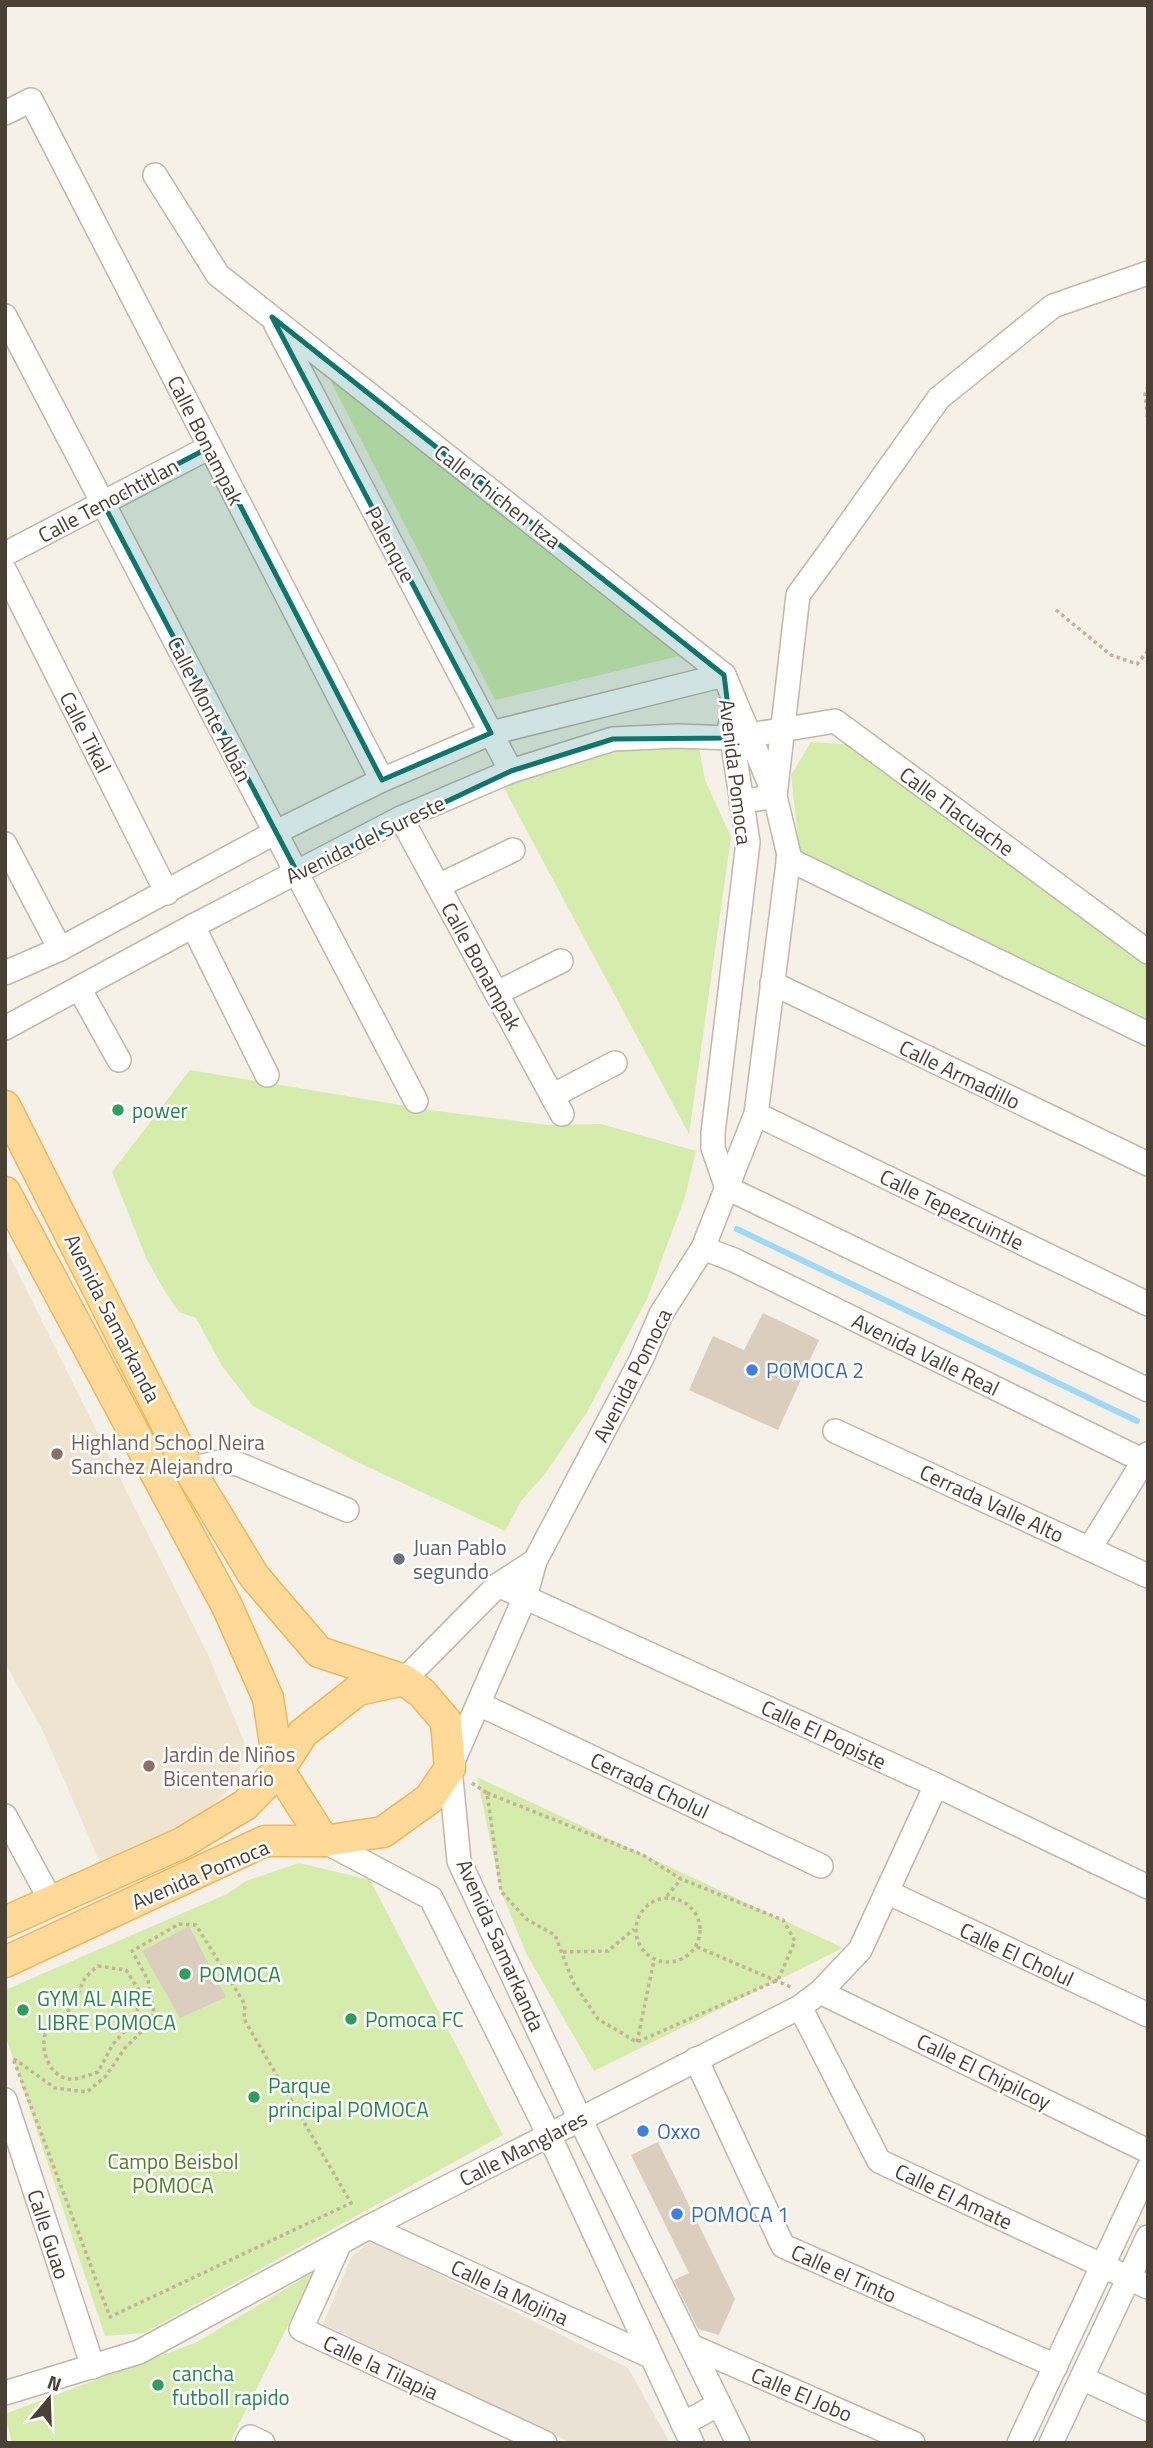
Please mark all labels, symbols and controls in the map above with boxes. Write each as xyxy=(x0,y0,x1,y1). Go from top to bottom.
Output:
street label: Calle Bonampak xyxy=(160,370,252,510)
street label: Calle Chichen Itza xyxy=(428,436,569,556)
street label: Calle Tenochtitlan xyxy=(32,449,184,551)
street label: Palenque xyxy=(358,500,424,588)
street label: Calle Monte Albán xyxy=(160,631,260,787)
street label: Calle Tikal xyxy=(52,686,120,778)
street label: Avenida Pomoca xyxy=(711,697,761,847)
street label: Calle Tlacuache xyxy=(893,758,1021,864)
street label: Avenida del Sureste xyxy=(280,787,450,891)
street label: Calle Bonampak xyxy=(434,896,530,1036)
street label: Calle Armadillo xyxy=(894,1031,1026,1117)
place label: power xyxy=(132,1094,188,1126)
marker: power xyxy=(110,1102,126,1118)
street label: Calle Tepezcuintle xyxy=(875,1160,1029,1258)
street label: Avenida Samarkanda xyxy=(57,1228,170,1408)
street label: Avenida Pomoca xyxy=(584,1302,680,1448)
street label: Avenida Valle Real xyxy=(847,1304,1005,1404)
place label: POMOCA 2 xyxy=(766,1354,864,1386)
marker: POMOCA 2 xyxy=(744,1362,760,1378)
place label: Highland School Neira Sanchez Alejandro xyxy=(71,1426,265,1482)
marker: Highland School Neira Sanchez Alejandro xyxy=(49,1446,65,1462)
street label: Cerrada Valle Alto xyxy=(915,1456,1069,1550)
place label: Juan Pablo segundo xyxy=(413,1531,507,1587)
marker: Juan Pablo segundo xyxy=(391,1551,407,1567)
street label: Calle El Popiste xyxy=(756,1691,892,1777)
place label: Jardin de Niños Bicentenario xyxy=(163,1738,295,1794)
street label: Cerrada Cholul xyxy=(585,1744,715,1826)
marker: Jardin de Niños Bicentenario xyxy=(141,1758,157,1774)
street label: Avenida Pomoca xyxy=(126,1830,274,1917)
street label: Avenida Samarkanda xyxy=(449,1854,554,2037)
street label: Calle El Cholul xyxy=(955,1914,1079,1994)
place label: POMOCA xyxy=(199,1958,281,1990)
marker: POMOCA xyxy=(177,1966,193,1982)
place label: GYM AL AIRE LIBRE POMOCA xyxy=(37,1982,177,2038)
marker: GYM AL AIRE LIBRE POMOCA xyxy=(15,2002,31,2018)
place label: Pomoca FC xyxy=(365,2003,464,2035)
marker: Pomoca FC xyxy=(343,2011,359,2027)
street label: Calle El Chipilcoy xyxy=(911,2025,1057,2117)
place label: Parque principal POMOCA xyxy=(268,2069,429,2125)
marker: Parque principal POMOCA xyxy=(246,2089,262,2105)
street label: Calle Manglares xyxy=(453,2102,593,2194)
place label: Oxxo xyxy=(657,2115,701,2147)
marker: Oxxo xyxy=(635,2123,651,2139)
park label: Campo Beisbol POMOCA xyxy=(107,2145,239,2201)
street label: Calle El Amate xyxy=(890,2155,1018,2237)
street label: Calle Guao xyxy=(19,2185,79,2283)
place label: POMOCA 1 xyxy=(691,2198,789,2230)
marker: POMOCA 1 xyxy=(669,2206,685,2222)
street label: Calle el Tinto xyxy=(786,2236,902,2310)
street label: Calle la Mojina xyxy=(446,2251,575,2333)
street label: Calle la Tilapia xyxy=(318,2326,444,2408)
place label: cancha futboll rapido xyxy=(172,2357,290,2413)
street label: Calle El Jobo xyxy=(746,2358,858,2430)
north arrow xyxy=(14,2364,84,2434)
text: N xyxy=(44,2367,66,2398)
marker: cancha futboll rapido xyxy=(150,2377,166,2393)

